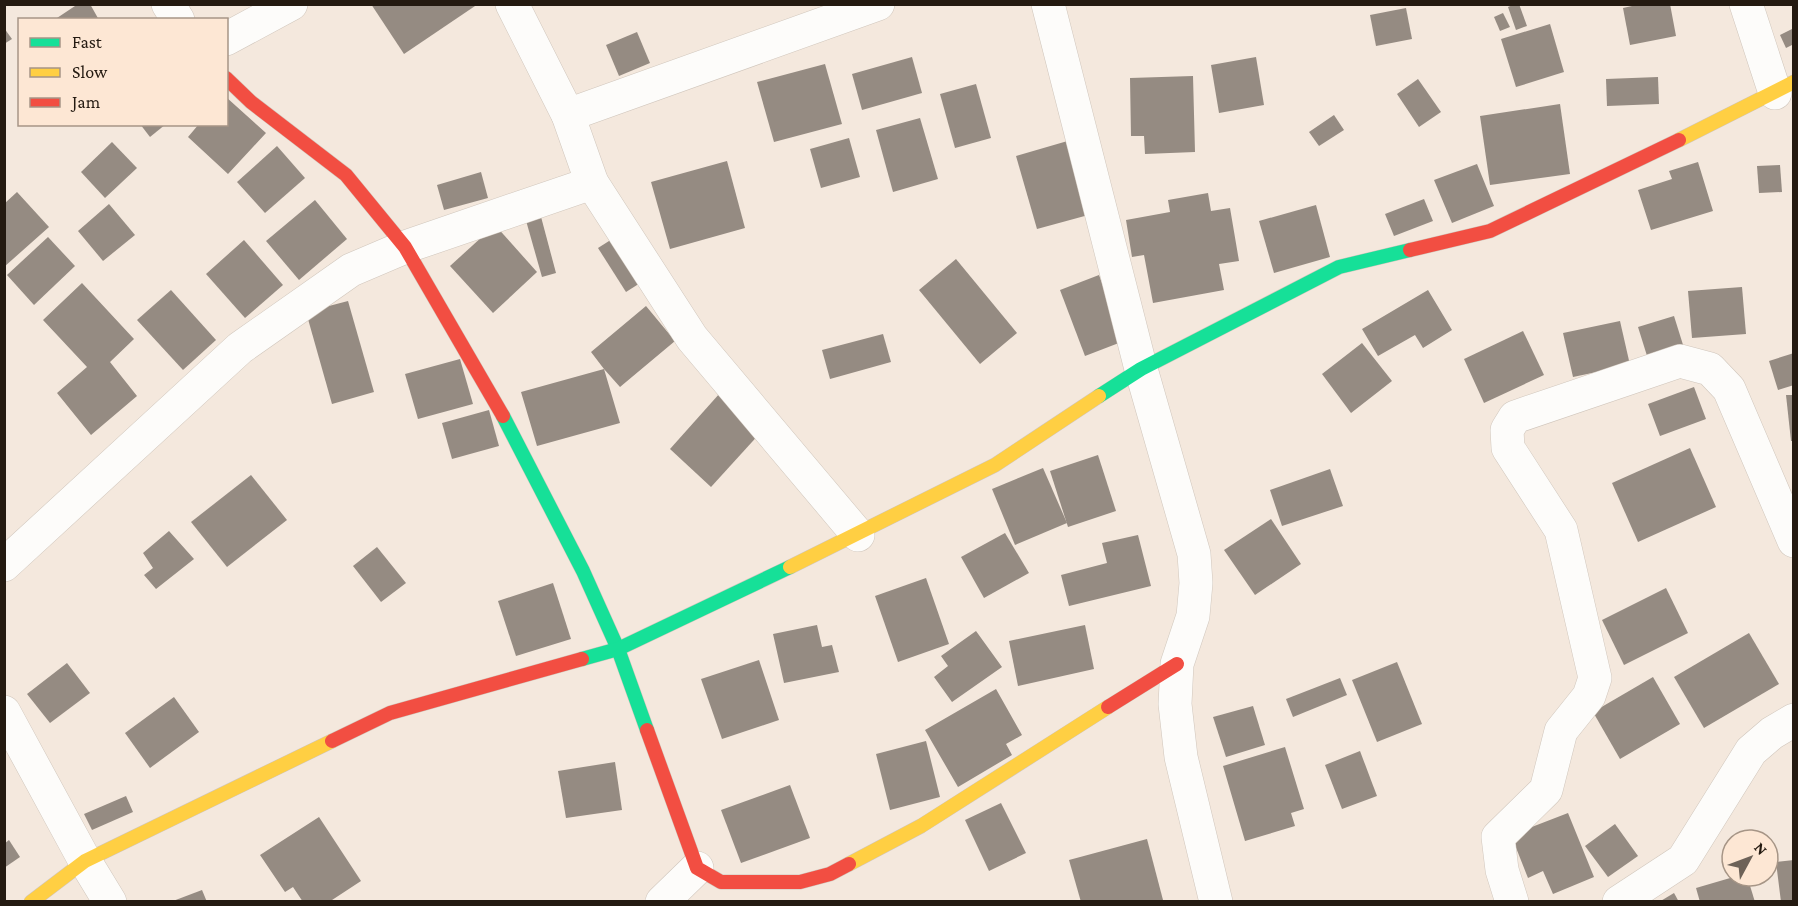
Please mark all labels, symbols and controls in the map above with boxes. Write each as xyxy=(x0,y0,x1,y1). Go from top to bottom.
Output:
legend xyxy=(18,18,228,126)
text: Fast xyxy=(72,32,103,52)
text: Slow xyxy=(72,62,108,82)
text: Jam xyxy=(70,92,101,112)
north arrow xyxy=(1720,828,1780,888)
text: N xyxy=(1751,839,1771,858)

